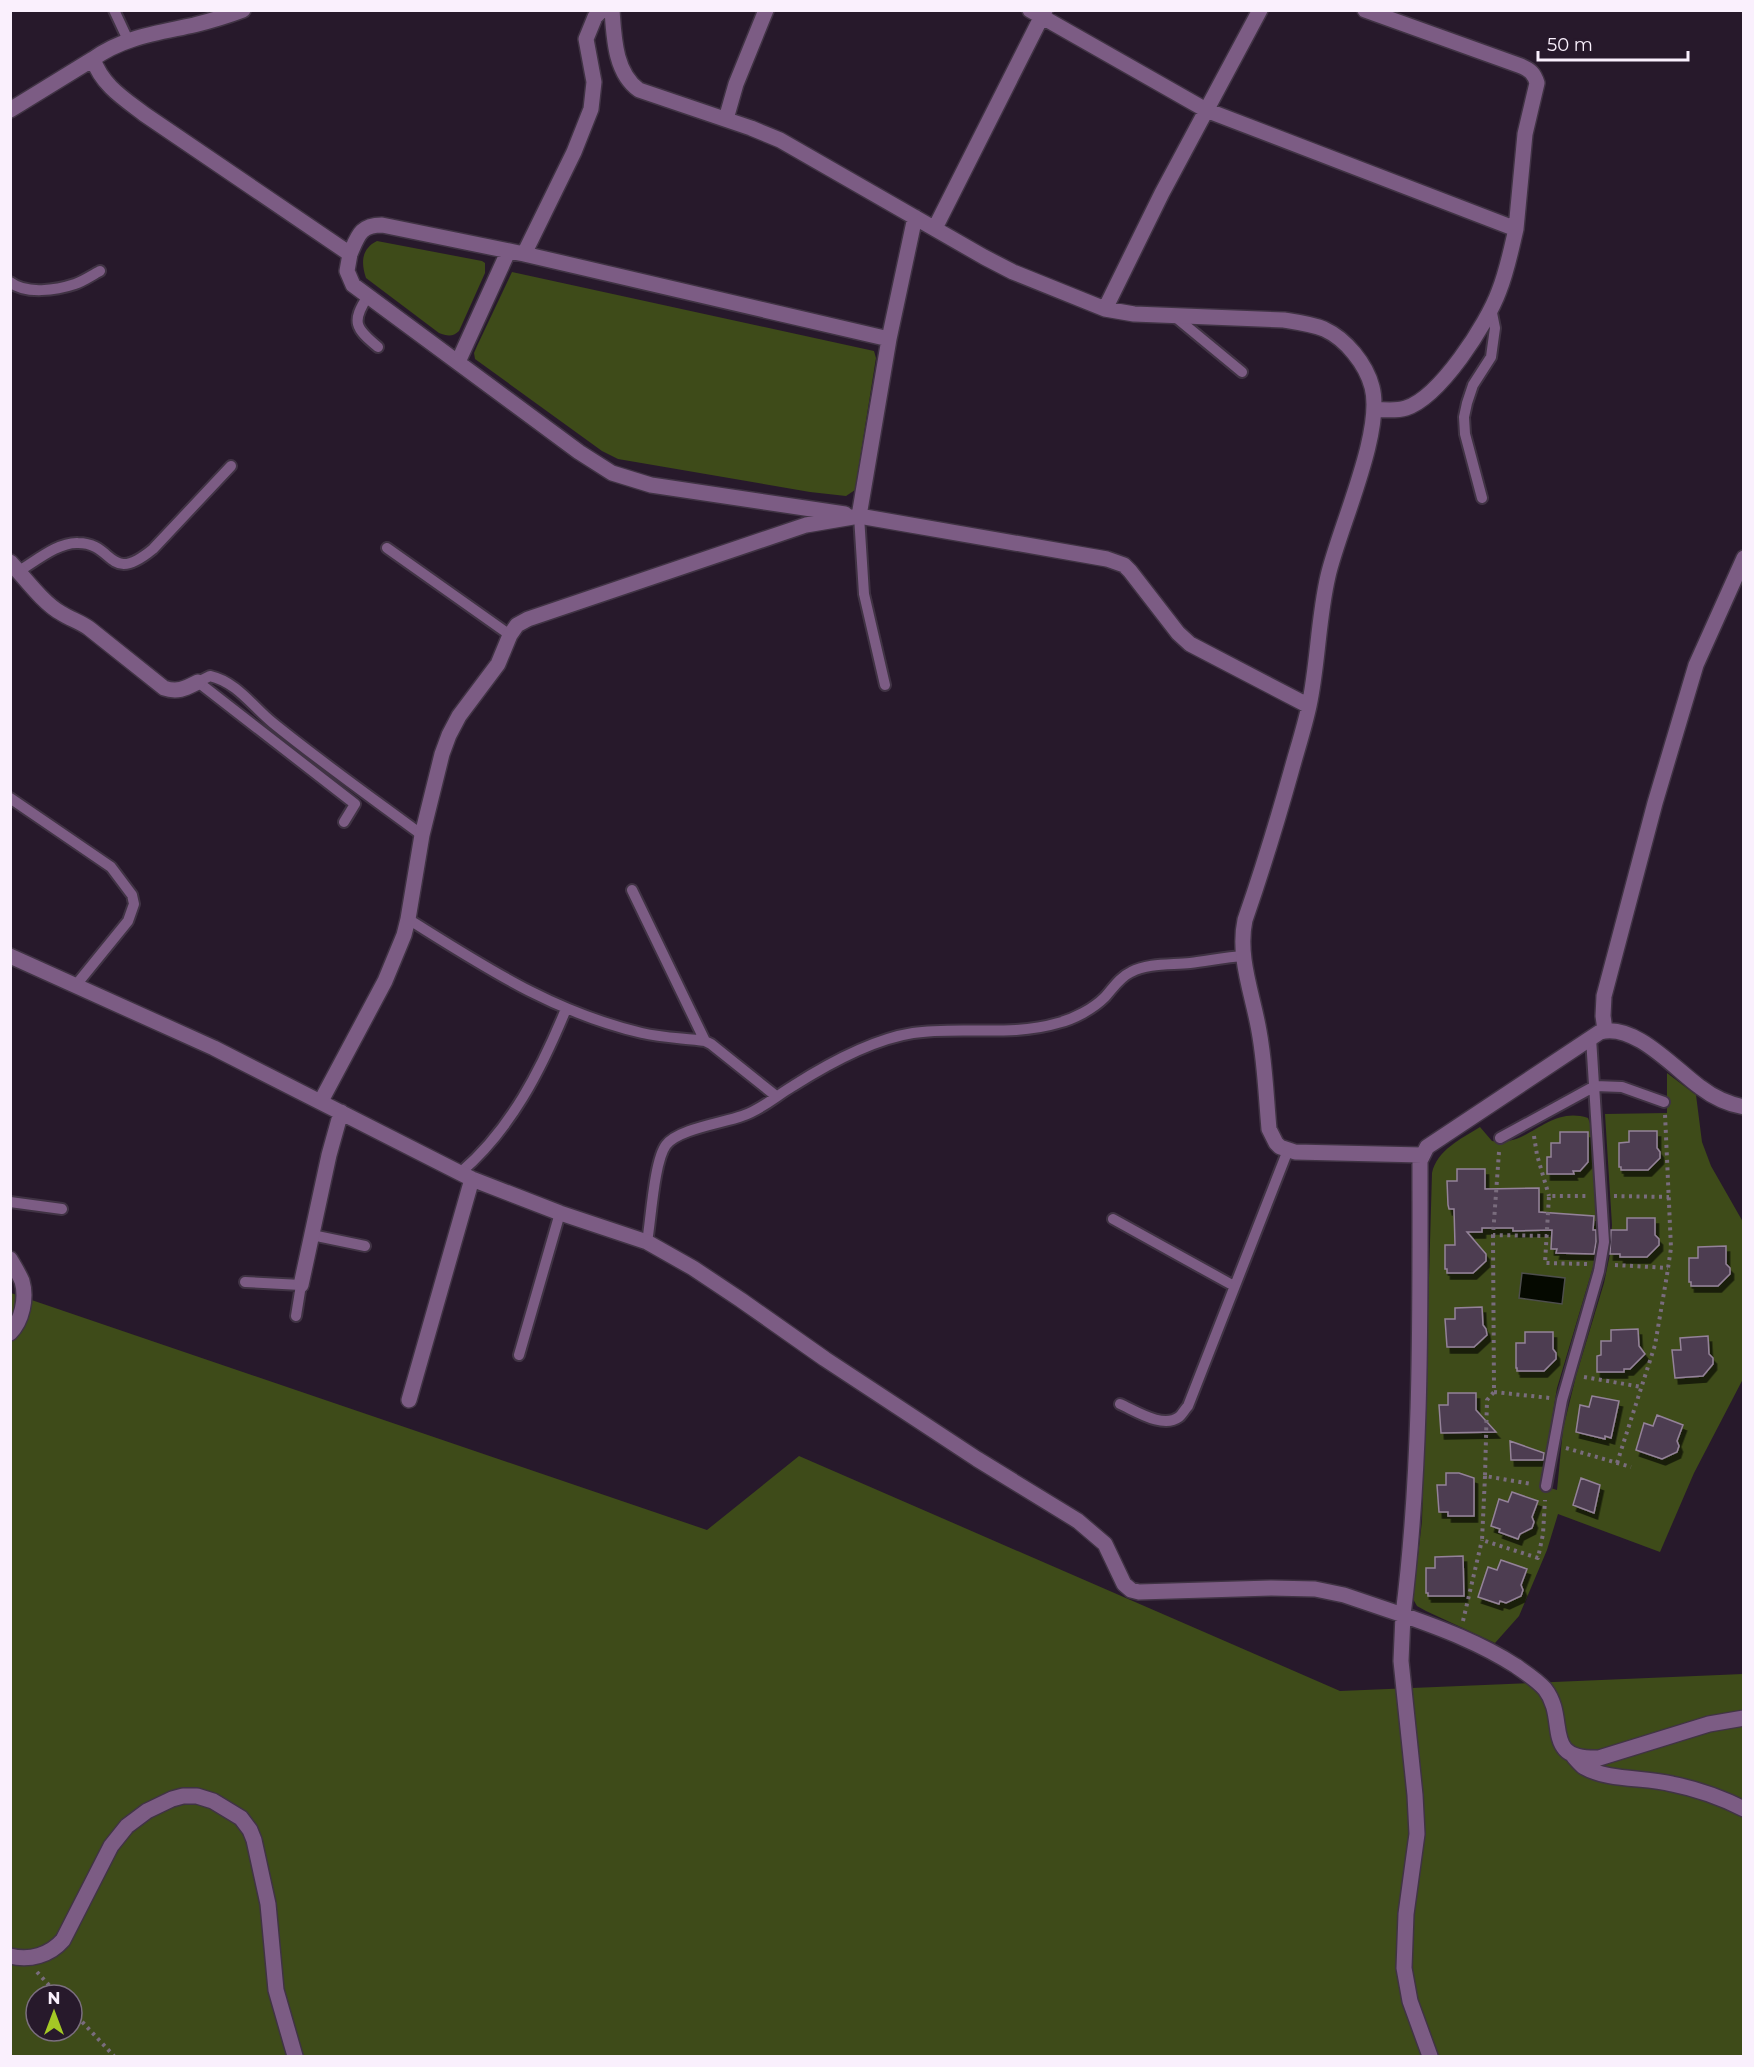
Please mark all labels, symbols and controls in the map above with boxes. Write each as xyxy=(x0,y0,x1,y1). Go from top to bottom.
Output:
scale bar xyxy=(1538,24,1688,62)
text: 50 m xyxy=(1547,34,1593,56)
north arrow xyxy=(24,1983,84,2043)
text: N xyxy=(48,1989,60,2008)

